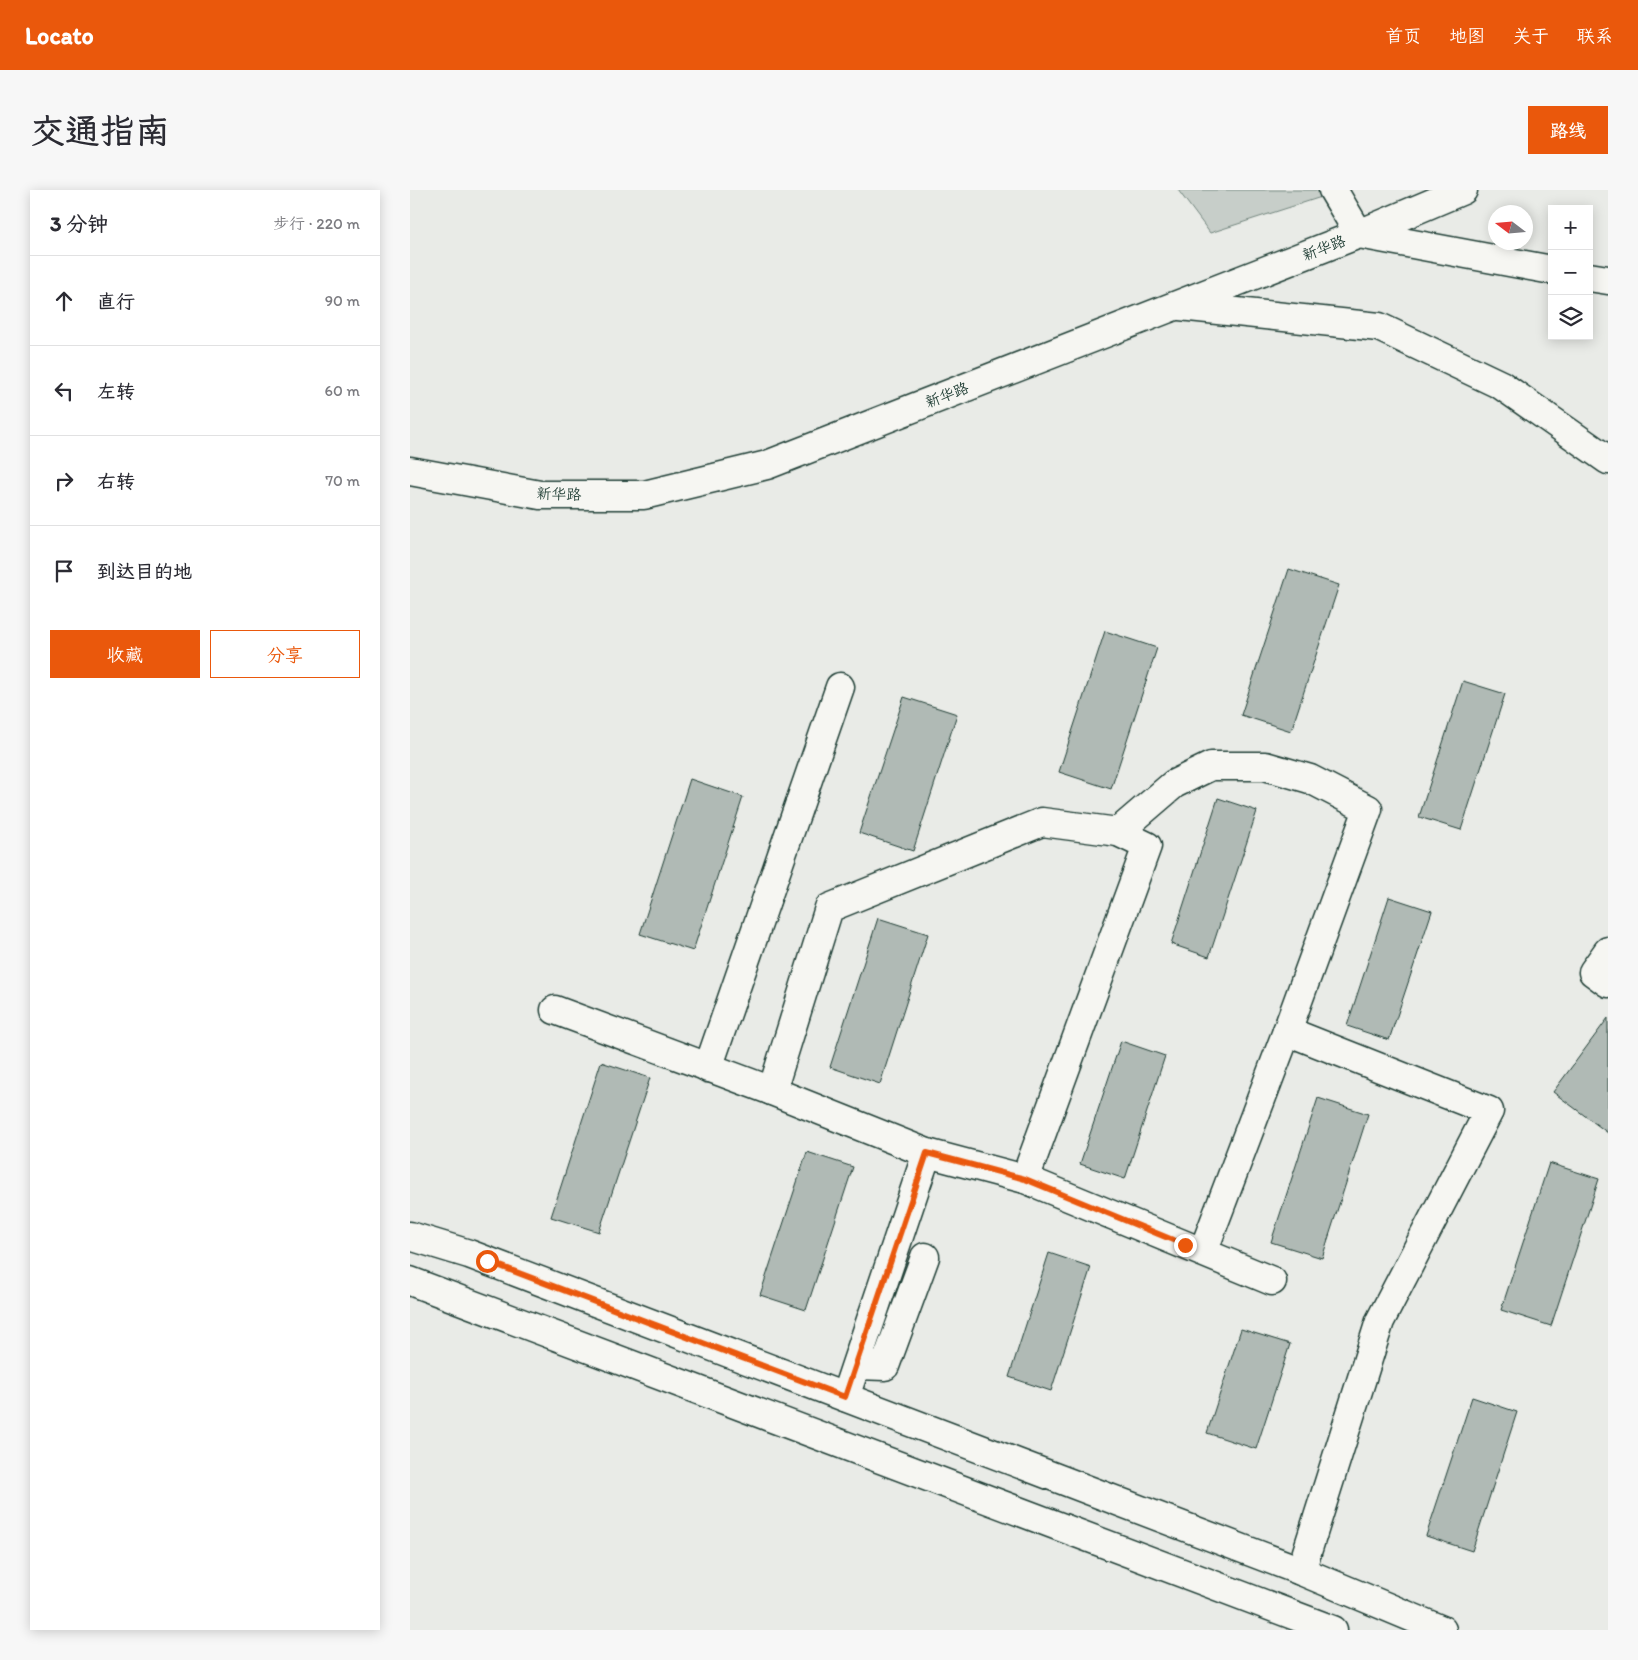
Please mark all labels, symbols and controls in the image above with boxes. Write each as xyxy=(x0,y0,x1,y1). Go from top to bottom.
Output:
text: Locato xyxy=(25,21,94,50)
text: 首页 xyxy=(1385,25,1421,47)
text: 地图 xyxy=(1449,25,1485,47)
text: 关于 xyxy=(1513,25,1549,47)
text: 联系 xyxy=(1577,25,1613,47)
button: 路线 xyxy=(1528,106,1608,154)
text: 交通指南 xyxy=(30,110,170,152)
north arrow xyxy=(1488,205,1533,250)
map controls xyxy=(1548,205,1593,340)
button: + xyxy=(1548,205,1593,250)
text: 3 分钟 xyxy=(50,211,108,236)
text: 步行 · 220 m xyxy=(273,214,360,233)
street label: 新华路 xyxy=(1300,232,1348,264)
button: − xyxy=(1548,250,1593,295)
icon: ahead xyxy=(50,287,78,315)
text: 直行 xyxy=(97,290,135,313)
text: 90 m xyxy=(325,291,360,310)
button: layers xyxy=(1548,295,1593,340)
icon: left xyxy=(50,377,78,405)
street label: 新华路 xyxy=(923,379,971,411)
text: 左转 xyxy=(97,380,135,403)
text: 60 m xyxy=(325,381,360,400)
icon: right xyxy=(50,467,78,495)
text: 右转 xyxy=(97,470,135,493)
text: 70 m xyxy=(325,471,360,490)
street label: 新华路 xyxy=(536,484,582,504)
icon: arrive xyxy=(50,557,78,585)
text: 到达目的地 xyxy=(97,560,192,583)
button: 收藏 xyxy=(50,630,200,678)
button: 分享 xyxy=(210,630,360,678)
route end xyxy=(1174,1234,1197,1257)
route start xyxy=(476,1250,499,1273)

